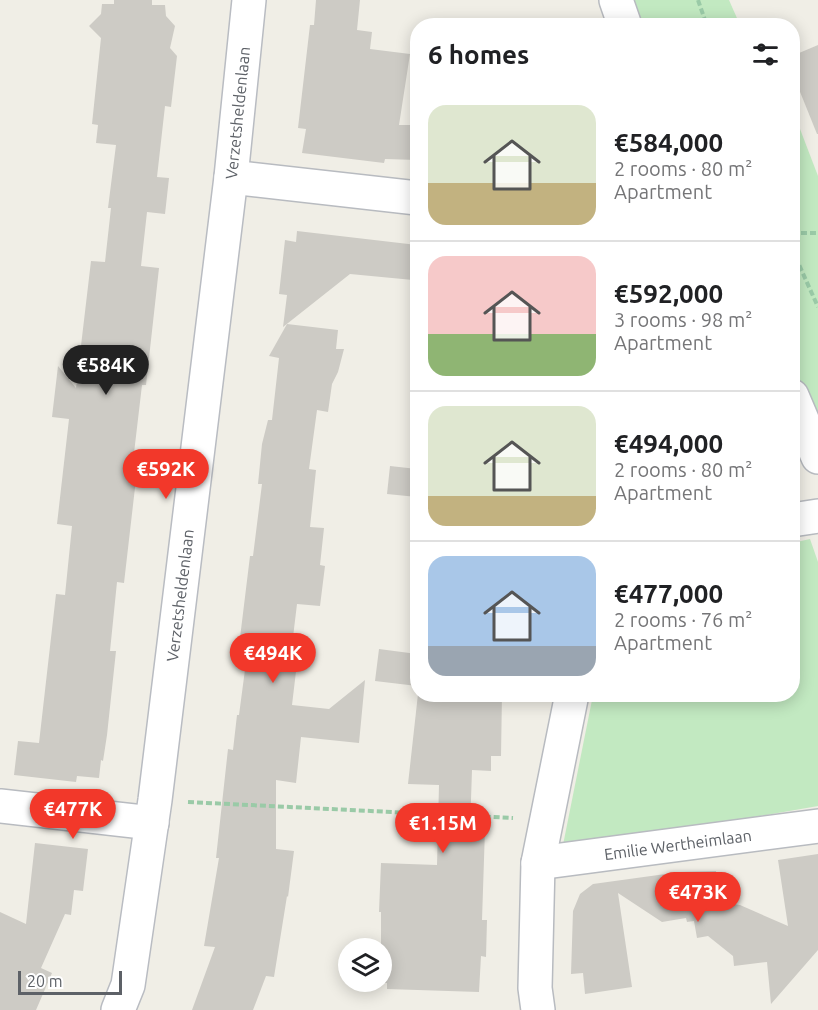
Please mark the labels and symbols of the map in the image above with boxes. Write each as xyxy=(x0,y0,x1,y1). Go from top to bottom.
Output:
street label: Verzetsheldenlaan xyxy=(222,46,253,180)
pin: €584K xyxy=(64,345,148,396)
pin: €592K xyxy=(124,449,208,500)
street label: Verzetsheldenlaan xyxy=(163,528,197,663)
pin: €494K xyxy=(231,633,315,684)
pin: €477K xyxy=(31,789,115,840)
pin: €1.15M xyxy=(394,803,492,854)
street label: Emilie Wertheimlaan xyxy=(603,826,753,863)
pin: €473K xyxy=(656,872,740,923)
scale bar xyxy=(18,968,122,996)

